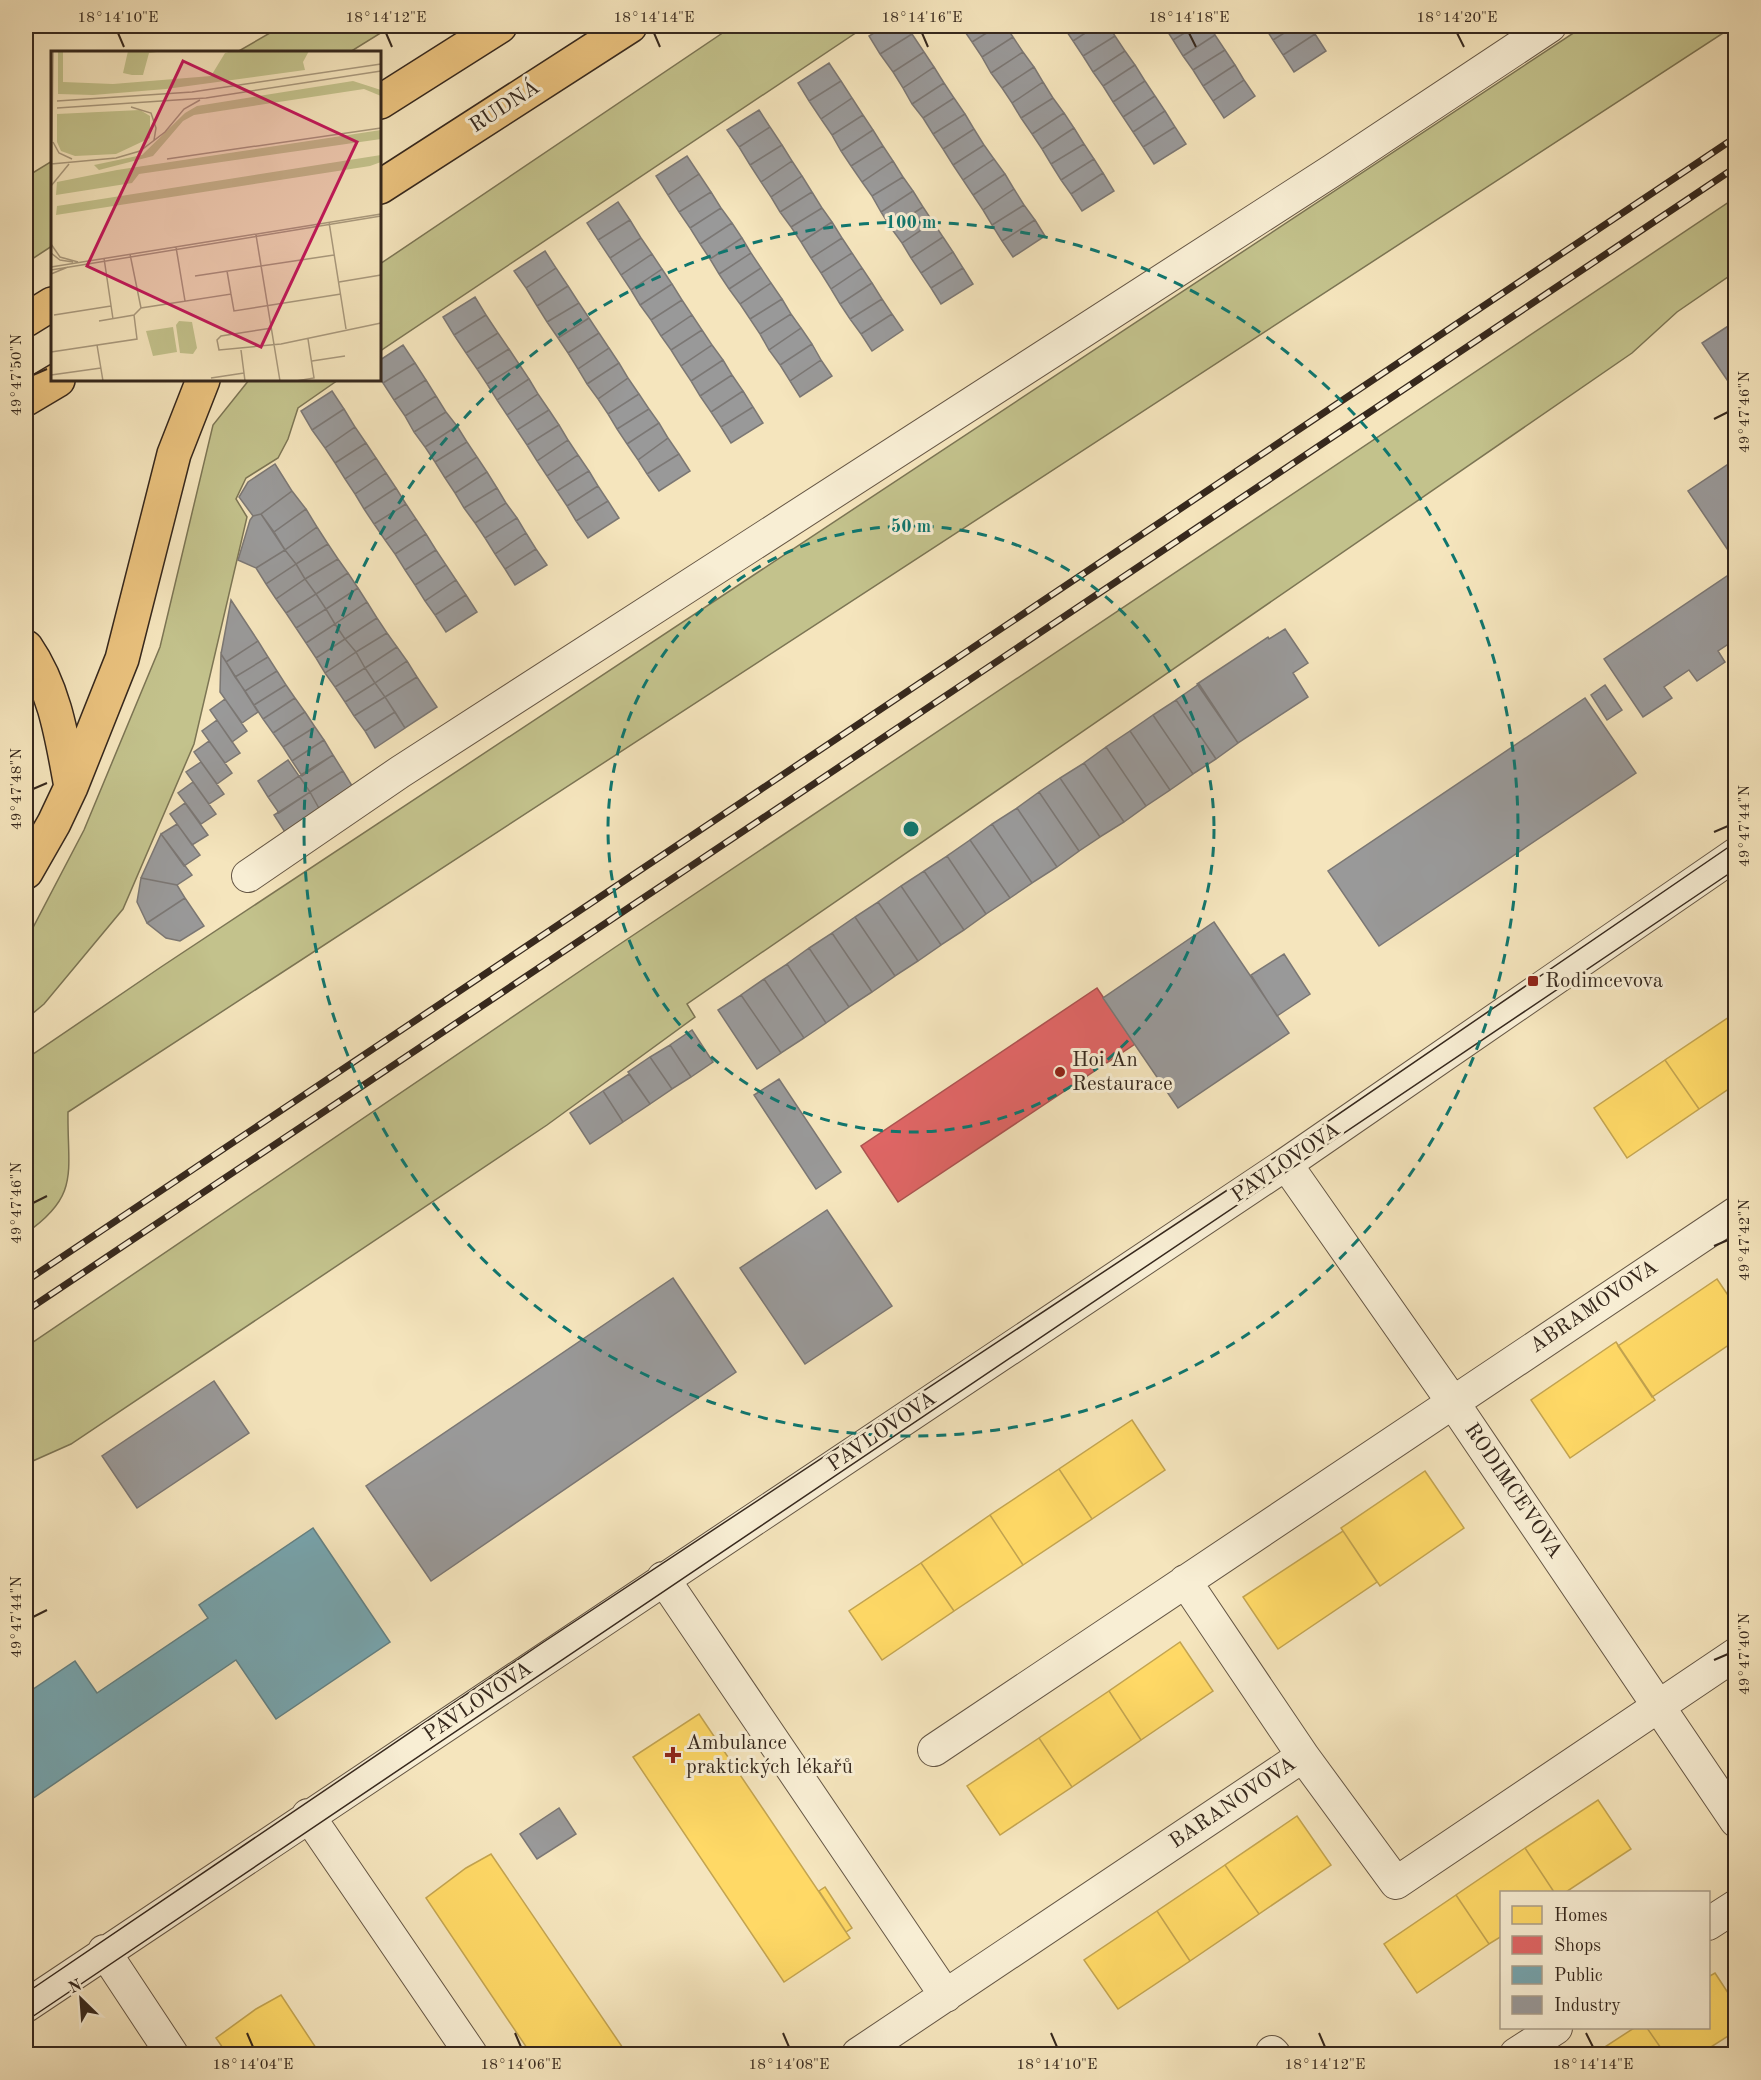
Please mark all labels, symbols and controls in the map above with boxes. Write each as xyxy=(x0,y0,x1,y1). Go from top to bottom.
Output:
text: 18°14'10"E xyxy=(78,11,158,26)
text: 18°14'12"E xyxy=(346,11,426,26)
text: 18°14'14"E xyxy=(614,11,694,26)
text: 18°14'16"E xyxy=(882,11,962,26)
text: 18°14'18"E xyxy=(1149,11,1229,26)
text: 18°14'20"E xyxy=(1417,11,1497,26)
inset map xyxy=(51,51,381,381)
street label: RUDNÁ xyxy=(464,73,544,137)
text: 100 m xyxy=(886,214,936,232)
text: 49°47'50"N xyxy=(10,334,25,416)
text: 49°47'46"N xyxy=(1738,371,1753,453)
text: 50 m xyxy=(891,518,931,536)
text: 49°47'48"N xyxy=(10,748,25,830)
text: 49°47'44"N xyxy=(1738,785,1753,867)
centre of rings xyxy=(901,819,921,839)
place label: Rodimcevova xyxy=(1545,971,1663,992)
marker: Rodimcevova xyxy=(1526,974,1540,988)
place label: Hoi An Restaurace xyxy=(1072,1050,1173,1095)
marker: Hoi An Restaurace xyxy=(1053,1065,1067,1079)
street label: PAVLOVOVA xyxy=(1228,1119,1344,1207)
text: 49°47'46"N xyxy=(10,1162,25,1244)
text: 49°47'42"N xyxy=(1738,1199,1753,1281)
street label: ABRAMOVOVA xyxy=(1526,1257,1662,1357)
street label: PAVLOVOVA xyxy=(824,1388,940,1476)
street label: RODIMCEVOVA xyxy=(1460,1420,1566,1562)
text: 49°47'44"N xyxy=(10,1576,25,1658)
text: 49°47'40"N xyxy=(1738,1613,1753,1695)
street label: PAVLOVOVA xyxy=(420,1658,536,1746)
place label: Ambulance praktických lékařů xyxy=(686,1733,853,1778)
marker: Ambulance praktických lékařů xyxy=(664,1746,682,1764)
street label: BARANOVOVA xyxy=(1166,1753,1300,1853)
legend xyxy=(1500,1891,1710,2029)
text: Homes xyxy=(1554,1907,1608,1925)
text: Shops xyxy=(1554,1937,1601,1955)
text: Public xyxy=(1554,1967,1603,1985)
north arrow xyxy=(51,1969,111,2029)
text: N xyxy=(67,1977,85,1997)
text: Industry xyxy=(1554,1997,1621,2015)
text: 18°14'04"E xyxy=(213,2058,293,2073)
text: 18°14'06"E xyxy=(481,2058,561,2073)
text: 18°14'08"E xyxy=(749,2058,829,2073)
text: 18°14'10"E xyxy=(1017,2058,1097,2073)
text: 18°14'12"E xyxy=(1285,2058,1365,2073)
text: 18°14'14"E xyxy=(1553,2058,1633,2073)

